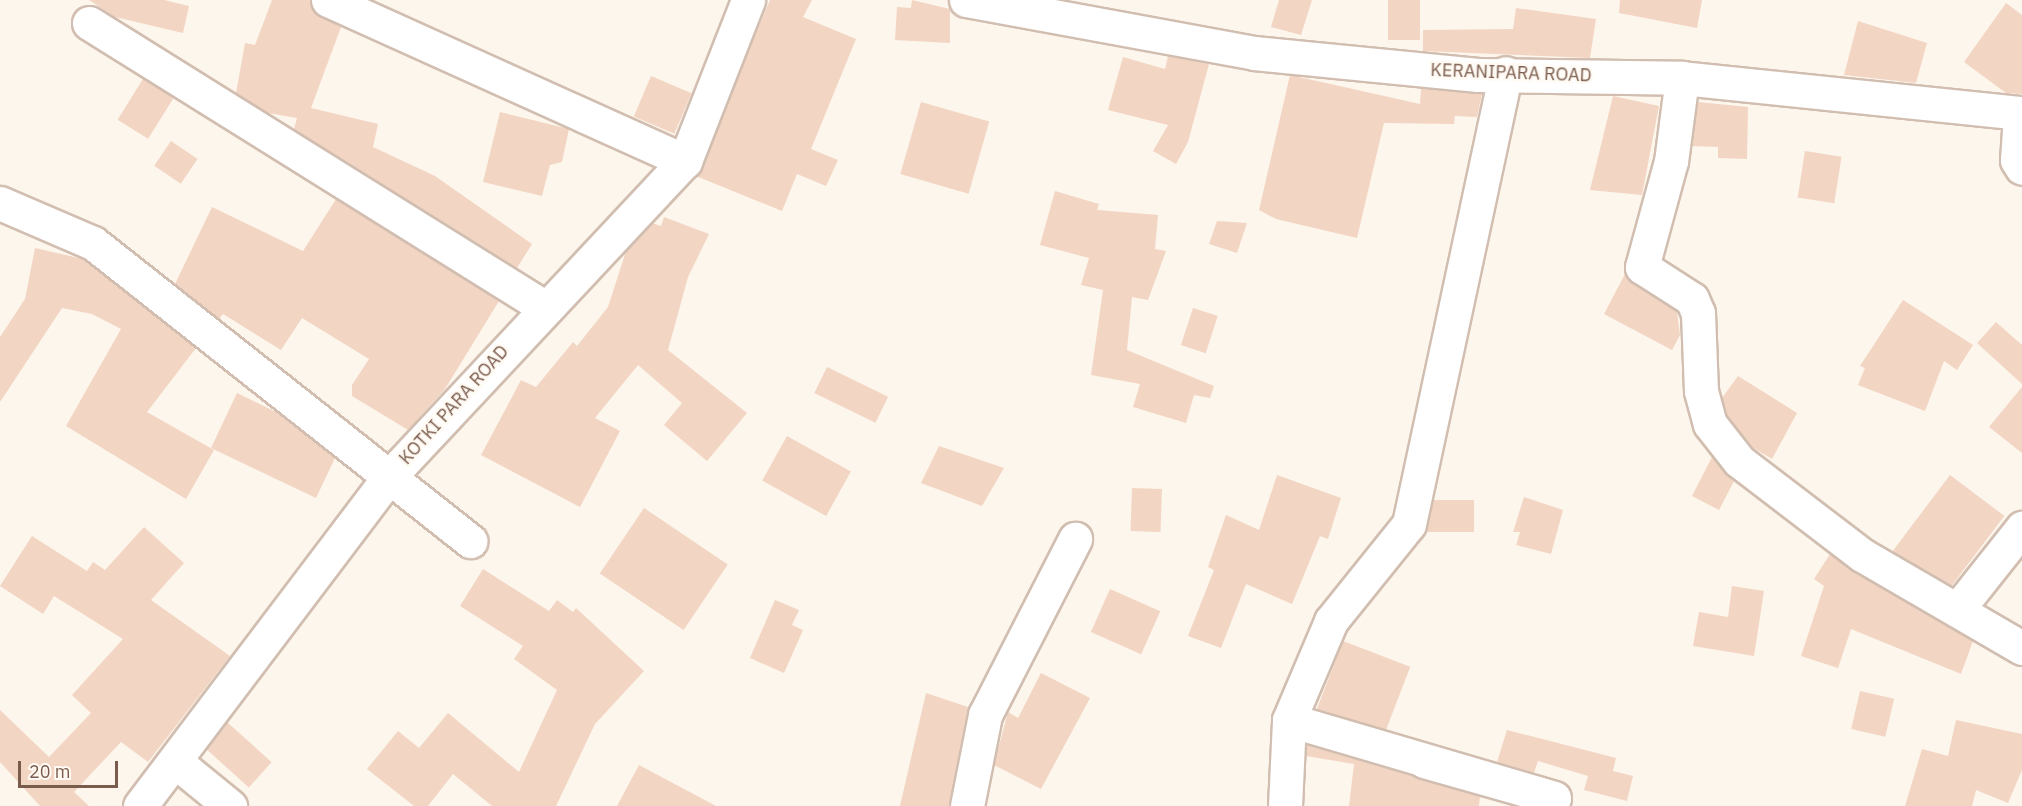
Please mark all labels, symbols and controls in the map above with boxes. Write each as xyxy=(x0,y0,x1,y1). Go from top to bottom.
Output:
street label: KERANIPARA ROAD xyxy=(1430,59,1592,87)
street label: KOTKI PARA ROAD xyxy=(395,341,513,469)
scale bar xyxy=(21,749,122,787)
text: 20 m xyxy=(29,760,71,783)

